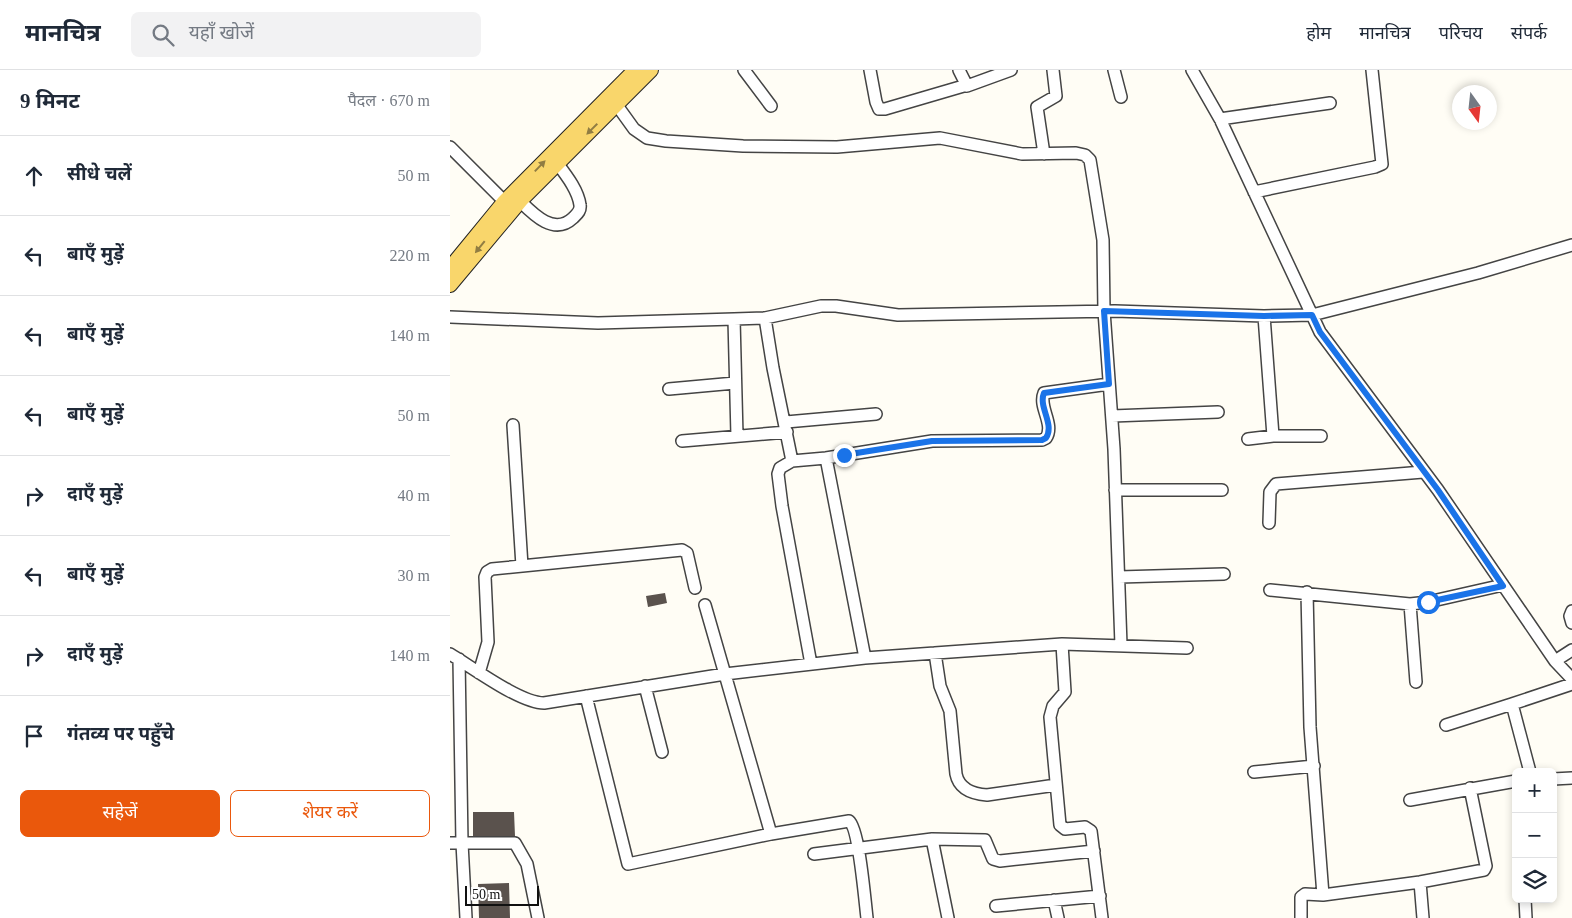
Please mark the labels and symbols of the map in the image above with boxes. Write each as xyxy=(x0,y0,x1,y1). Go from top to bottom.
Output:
north arrow xyxy=(1452,85,1497,130)
one-way arrow xyxy=(586,123,598,135)
one-way arrow xyxy=(534,160,546,172)
one-way arrow xyxy=(475,241,486,254)
route end xyxy=(833,444,856,467)
route start xyxy=(1417,591,1440,614)
scale bar xyxy=(465,883,539,906)

